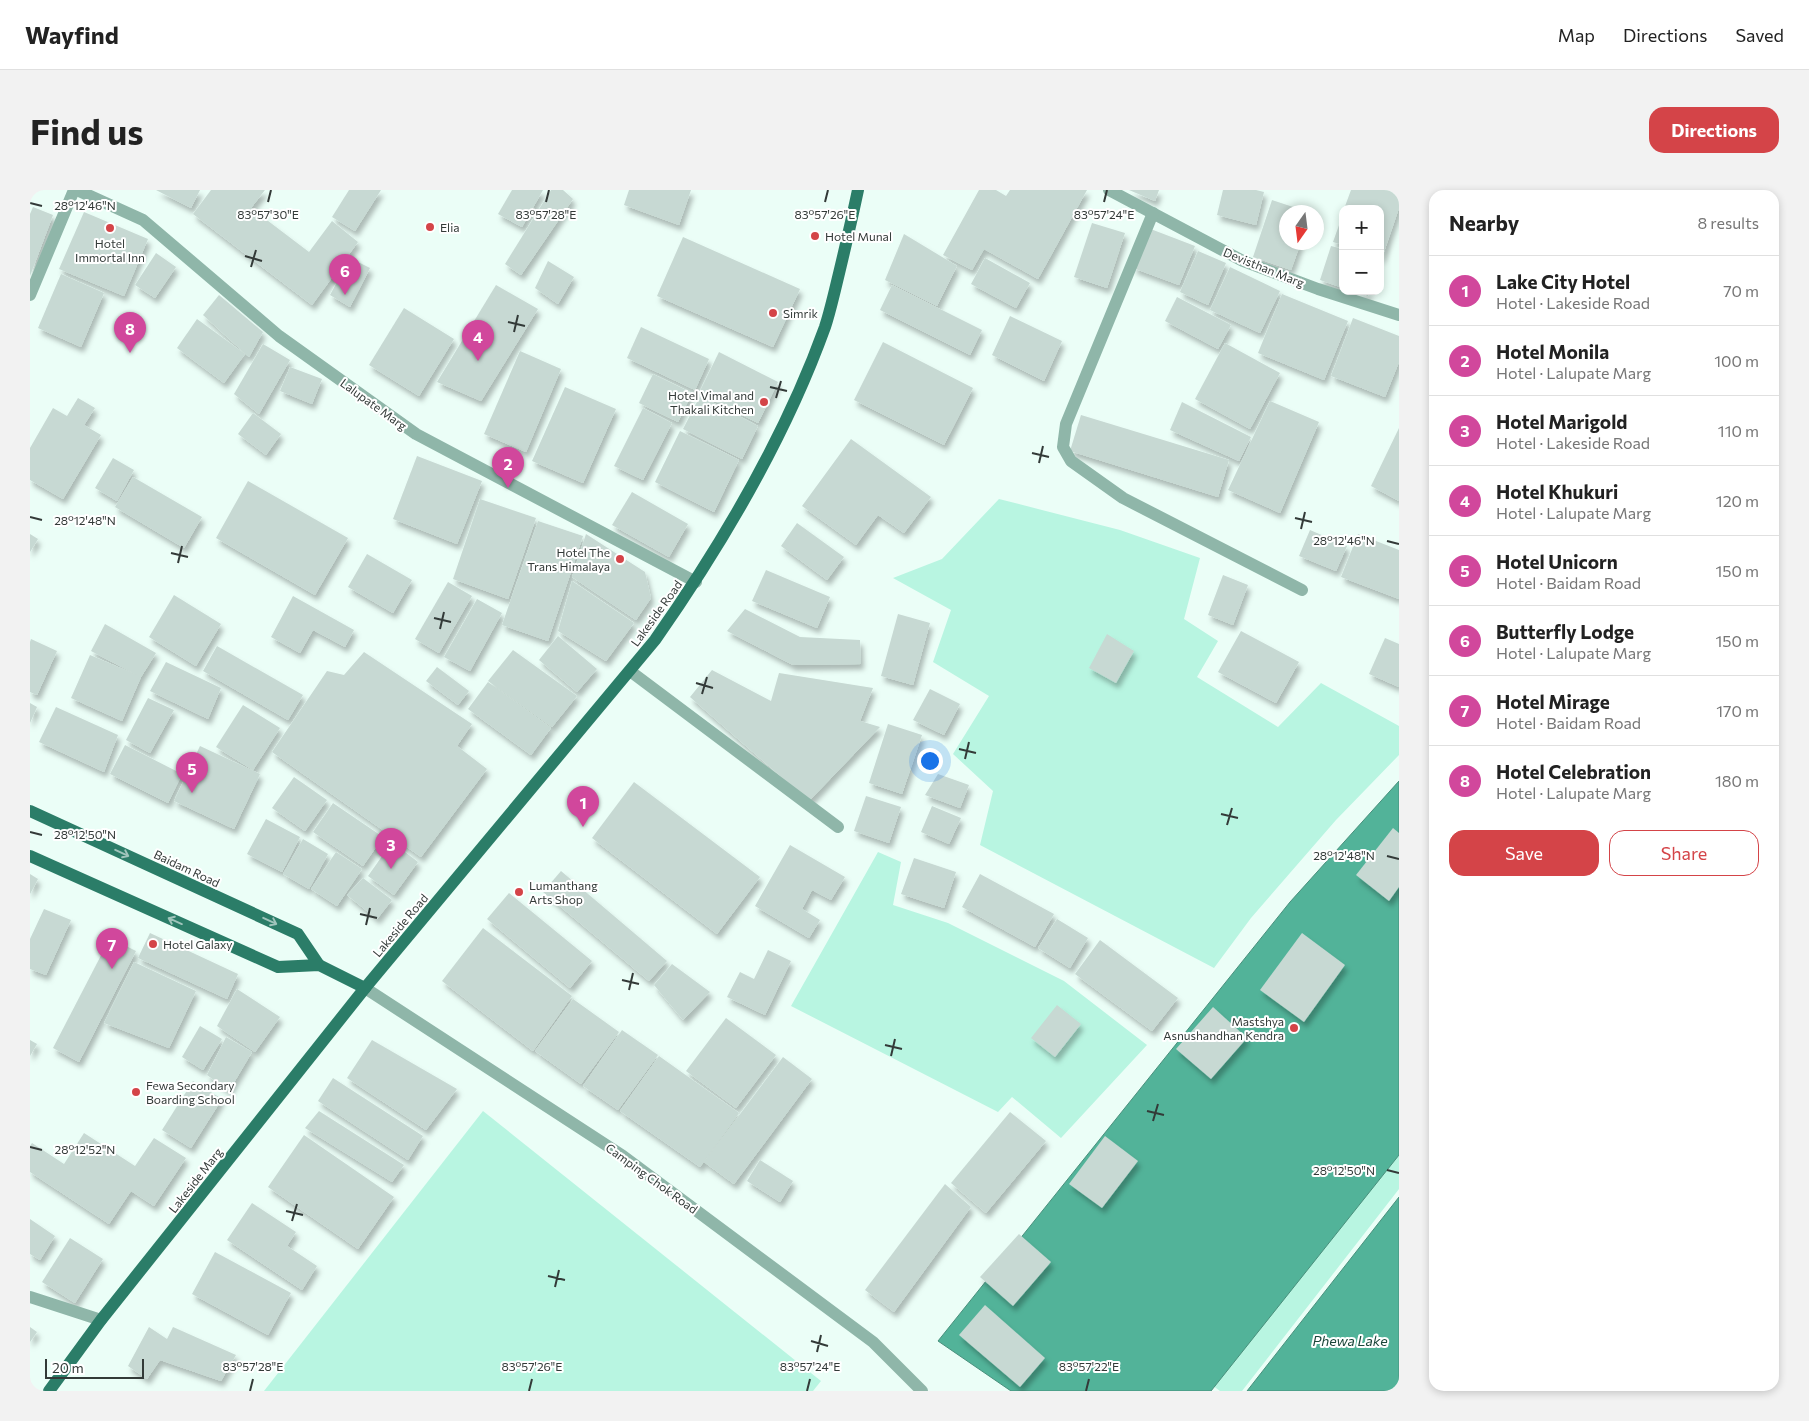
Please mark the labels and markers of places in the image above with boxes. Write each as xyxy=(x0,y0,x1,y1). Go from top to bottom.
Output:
place label: Elia xyxy=(440,220,460,234)
marker: Elia xyxy=(424,221,436,233)
marker: Hotel Immortal Inn xyxy=(104,222,116,234)
place label: Hotel Munal xyxy=(825,229,892,243)
marker: Hotel Munal xyxy=(809,230,821,242)
place label: Hotel Immortal Inn xyxy=(75,236,145,264)
pin: 6 xyxy=(329,254,361,295)
place label: Simrik xyxy=(783,306,818,320)
marker: Simrik xyxy=(767,307,779,319)
pin: 8 xyxy=(114,312,146,353)
pin: 4 xyxy=(462,320,494,361)
place label: Hotel Vimal and Thakali Kitchen xyxy=(668,388,754,416)
marker: Hotel Vimal and Thakali Kitchen xyxy=(758,396,770,408)
pin: 2 xyxy=(492,447,524,488)
place label: Hotel The Trans Himalaya xyxy=(527,545,610,573)
marker: Hotel The Trans Himalaya xyxy=(614,553,626,565)
pin: 5 xyxy=(176,752,208,793)
pin: 1 xyxy=(567,786,599,827)
pin: 3 xyxy=(375,828,407,869)
place label: Lumanthang Arts Shop xyxy=(529,878,598,906)
marker: Lumanthang Arts Shop xyxy=(513,886,525,898)
pin: 7 xyxy=(96,928,128,969)
place label: Hotel Galaxy xyxy=(163,937,233,951)
marker: Hotel Galaxy xyxy=(147,938,159,950)
place label: Mastshya Asnushandhan Kendra xyxy=(1163,1014,1284,1042)
marker: Mastshya Asnushandhan Kendra xyxy=(1288,1022,1300,1034)
place label: Fewa Secondary Boarding School xyxy=(146,1078,235,1106)
marker: Fewa Secondary Boarding School xyxy=(130,1086,142,1098)

